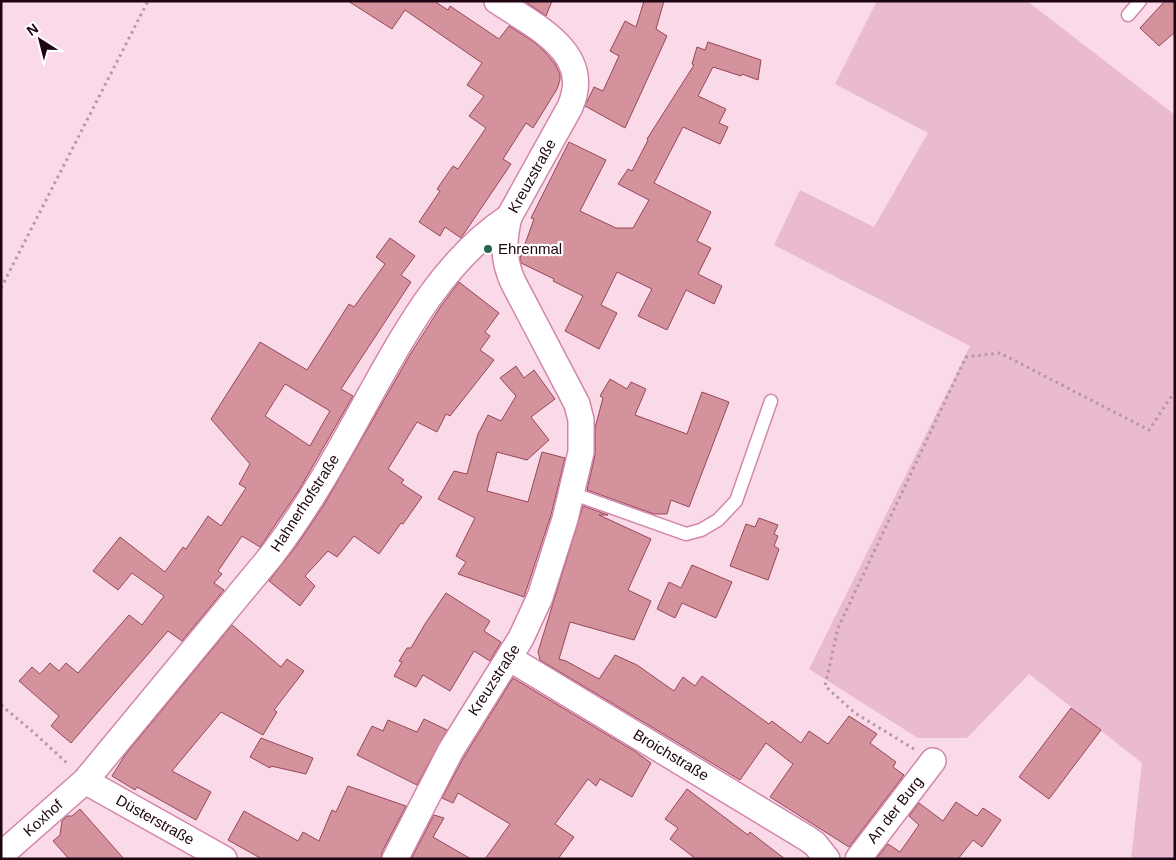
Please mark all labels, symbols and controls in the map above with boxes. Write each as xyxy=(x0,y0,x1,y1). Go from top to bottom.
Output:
north arrow xyxy=(15,15,65,65)
text: N xyxy=(24,20,41,39)
street label: Kreuzstraße xyxy=(504,136,559,216)
place label: Ehrenmal xyxy=(498,240,562,257)
marker: Ehrenmal xyxy=(482,243,494,255)
street label: Hahnerhofstraße xyxy=(267,451,342,555)
street label: Kreuzstraße xyxy=(464,641,523,719)
street label: Broichstraße xyxy=(630,725,712,784)
street label: An der Burg xyxy=(863,773,926,846)
street label: Düsterstraße xyxy=(113,791,197,848)
street label: Koxhof xyxy=(20,795,66,840)

